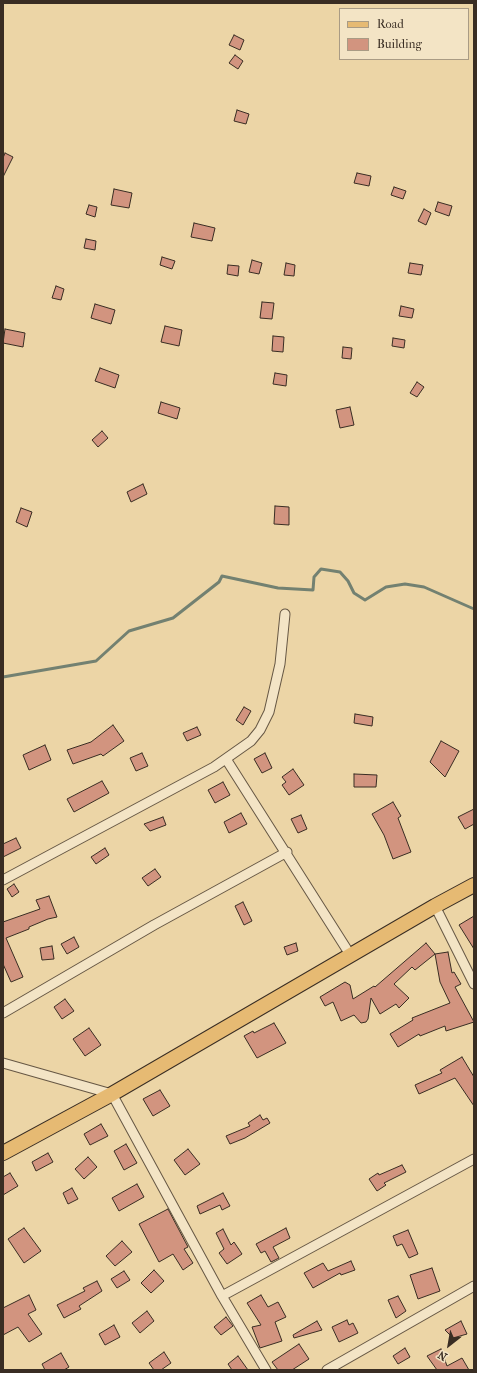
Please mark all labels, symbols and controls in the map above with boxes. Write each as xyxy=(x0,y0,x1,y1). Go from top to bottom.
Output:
legend xyxy=(339,8,469,60)
text: Road xyxy=(377,17,404,31)
text: Building xyxy=(377,37,422,51)
north arrow xyxy=(429,1325,469,1365)
text: N xyxy=(436,1348,449,1363)

